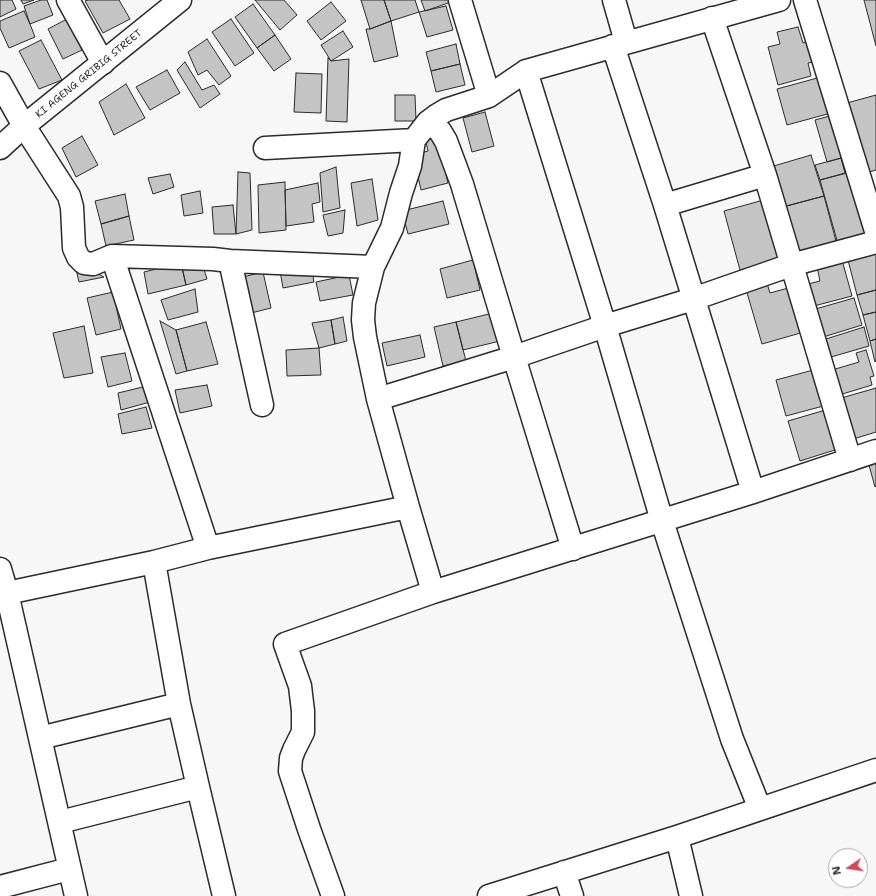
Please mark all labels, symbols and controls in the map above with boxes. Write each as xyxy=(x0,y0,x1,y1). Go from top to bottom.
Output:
street label: KI AGENG GRIBIG STREET xyxy=(33,27,145,121)
north arrow xyxy=(828,848,868,888)
text: N xyxy=(829,865,845,877)

